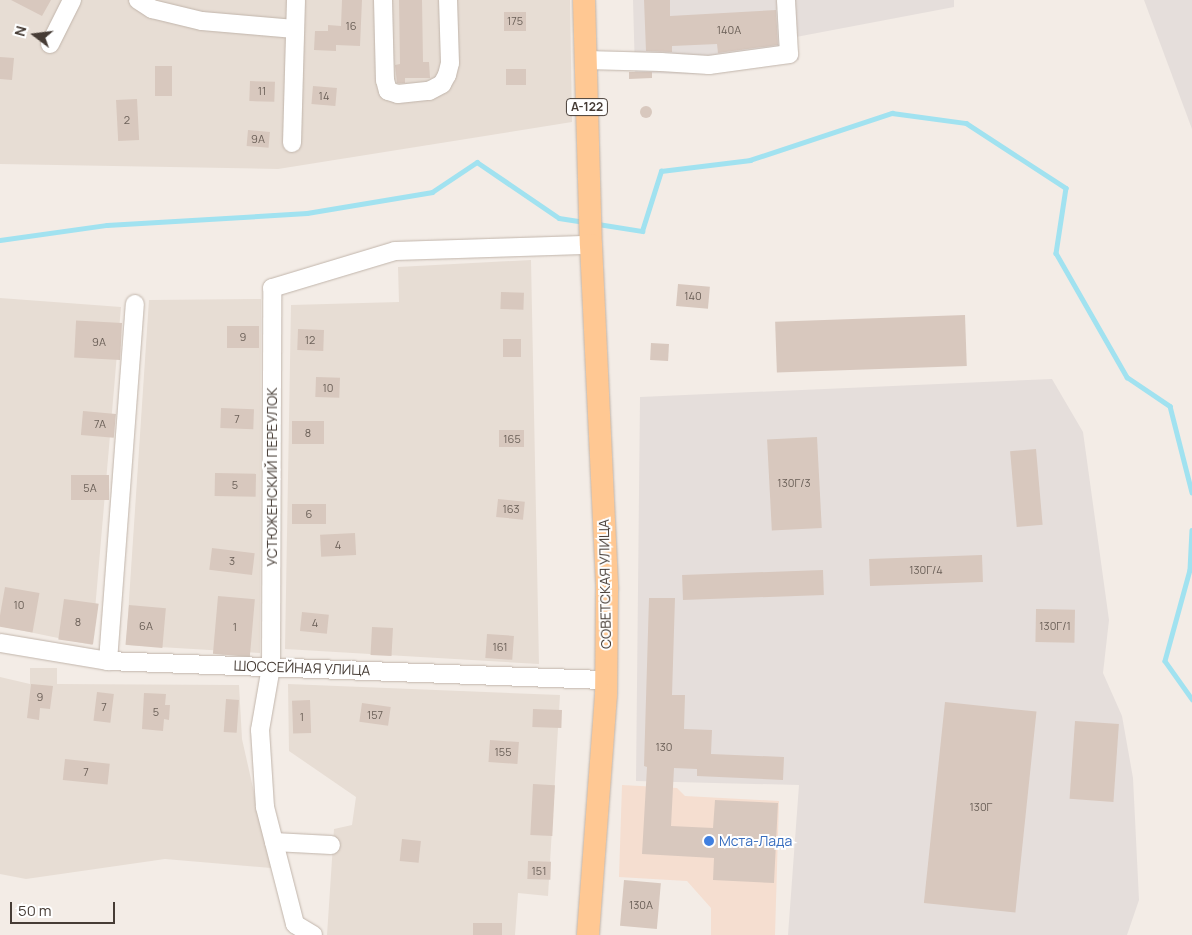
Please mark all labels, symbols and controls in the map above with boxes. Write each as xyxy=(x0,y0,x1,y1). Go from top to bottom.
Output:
north arrow xyxy=(10,10,60,60)
house number: 175 xyxy=(507,14,523,28)
house number: 16 xyxy=(345,19,357,33)
house number: 140А xyxy=(717,23,741,37)
text: N xyxy=(10,24,31,38)
house number: 11 xyxy=(258,84,266,98)
house number: 14 xyxy=(319,89,329,103)
road number: А-122 xyxy=(566,98,608,116)
house number: 2 xyxy=(124,113,130,127)
house number: 9А xyxy=(251,132,265,146)
house number: 140 xyxy=(684,289,702,303)
house number: 9 xyxy=(240,330,246,344)
house number: 12 xyxy=(305,333,315,347)
house number: 9А xyxy=(92,335,106,349)
house number: 10 xyxy=(323,381,333,395)
street label: УСТЮЖЕНСКИЙ ПЕРЕУЛОК xyxy=(264,387,280,567)
house number: 7 xyxy=(234,412,240,426)
house number: 7А xyxy=(94,417,106,431)
house number: 8 xyxy=(305,426,311,440)
house number: 165 xyxy=(503,432,521,446)
house number: 130Г/3 xyxy=(777,476,811,490)
house number: 5 xyxy=(232,478,238,492)
house number: 5А xyxy=(83,481,97,495)
house number: 163 xyxy=(502,502,520,516)
house number: 6 xyxy=(306,507,312,521)
street label: СОВЕТСКАЯ УЛИЦА xyxy=(595,519,615,649)
house number: 4 xyxy=(335,538,341,552)
house number: 3 xyxy=(229,554,235,568)
house number: 130Г/4 xyxy=(909,563,943,577)
house number: 10 xyxy=(14,598,24,612)
house number: 8 xyxy=(75,615,81,629)
house number: 4 xyxy=(312,616,318,630)
house number: 6А xyxy=(139,619,153,633)
house number: 130Г/1 xyxy=(1039,619,1071,633)
house number: 1 xyxy=(233,620,237,634)
house number: 161 xyxy=(492,640,508,654)
street label: ШОССЕЙНАЯ УЛИЦА xyxy=(233,657,371,679)
house number: 9 xyxy=(37,690,43,704)
house number: 7 xyxy=(101,700,107,714)
house number: 5 xyxy=(153,705,159,719)
house number: 157 xyxy=(367,708,383,722)
house number: 1 xyxy=(300,710,304,724)
house number: 130 xyxy=(655,740,673,754)
house number: 155 xyxy=(495,745,511,759)
house number: 7 xyxy=(83,765,89,779)
house number: 130Г xyxy=(970,800,992,814)
place label: Мста-Лада xyxy=(719,833,792,849)
marker: Мста-Лада xyxy=(703,835,715,847)
house number: 151 xyxy=(532,864,546,878)
scale bar xyxy=(12,892,118,924)
house number: 130А xyxy=(629,898,653,912)
text: 50 m xyxy=(18,900,52,921)

